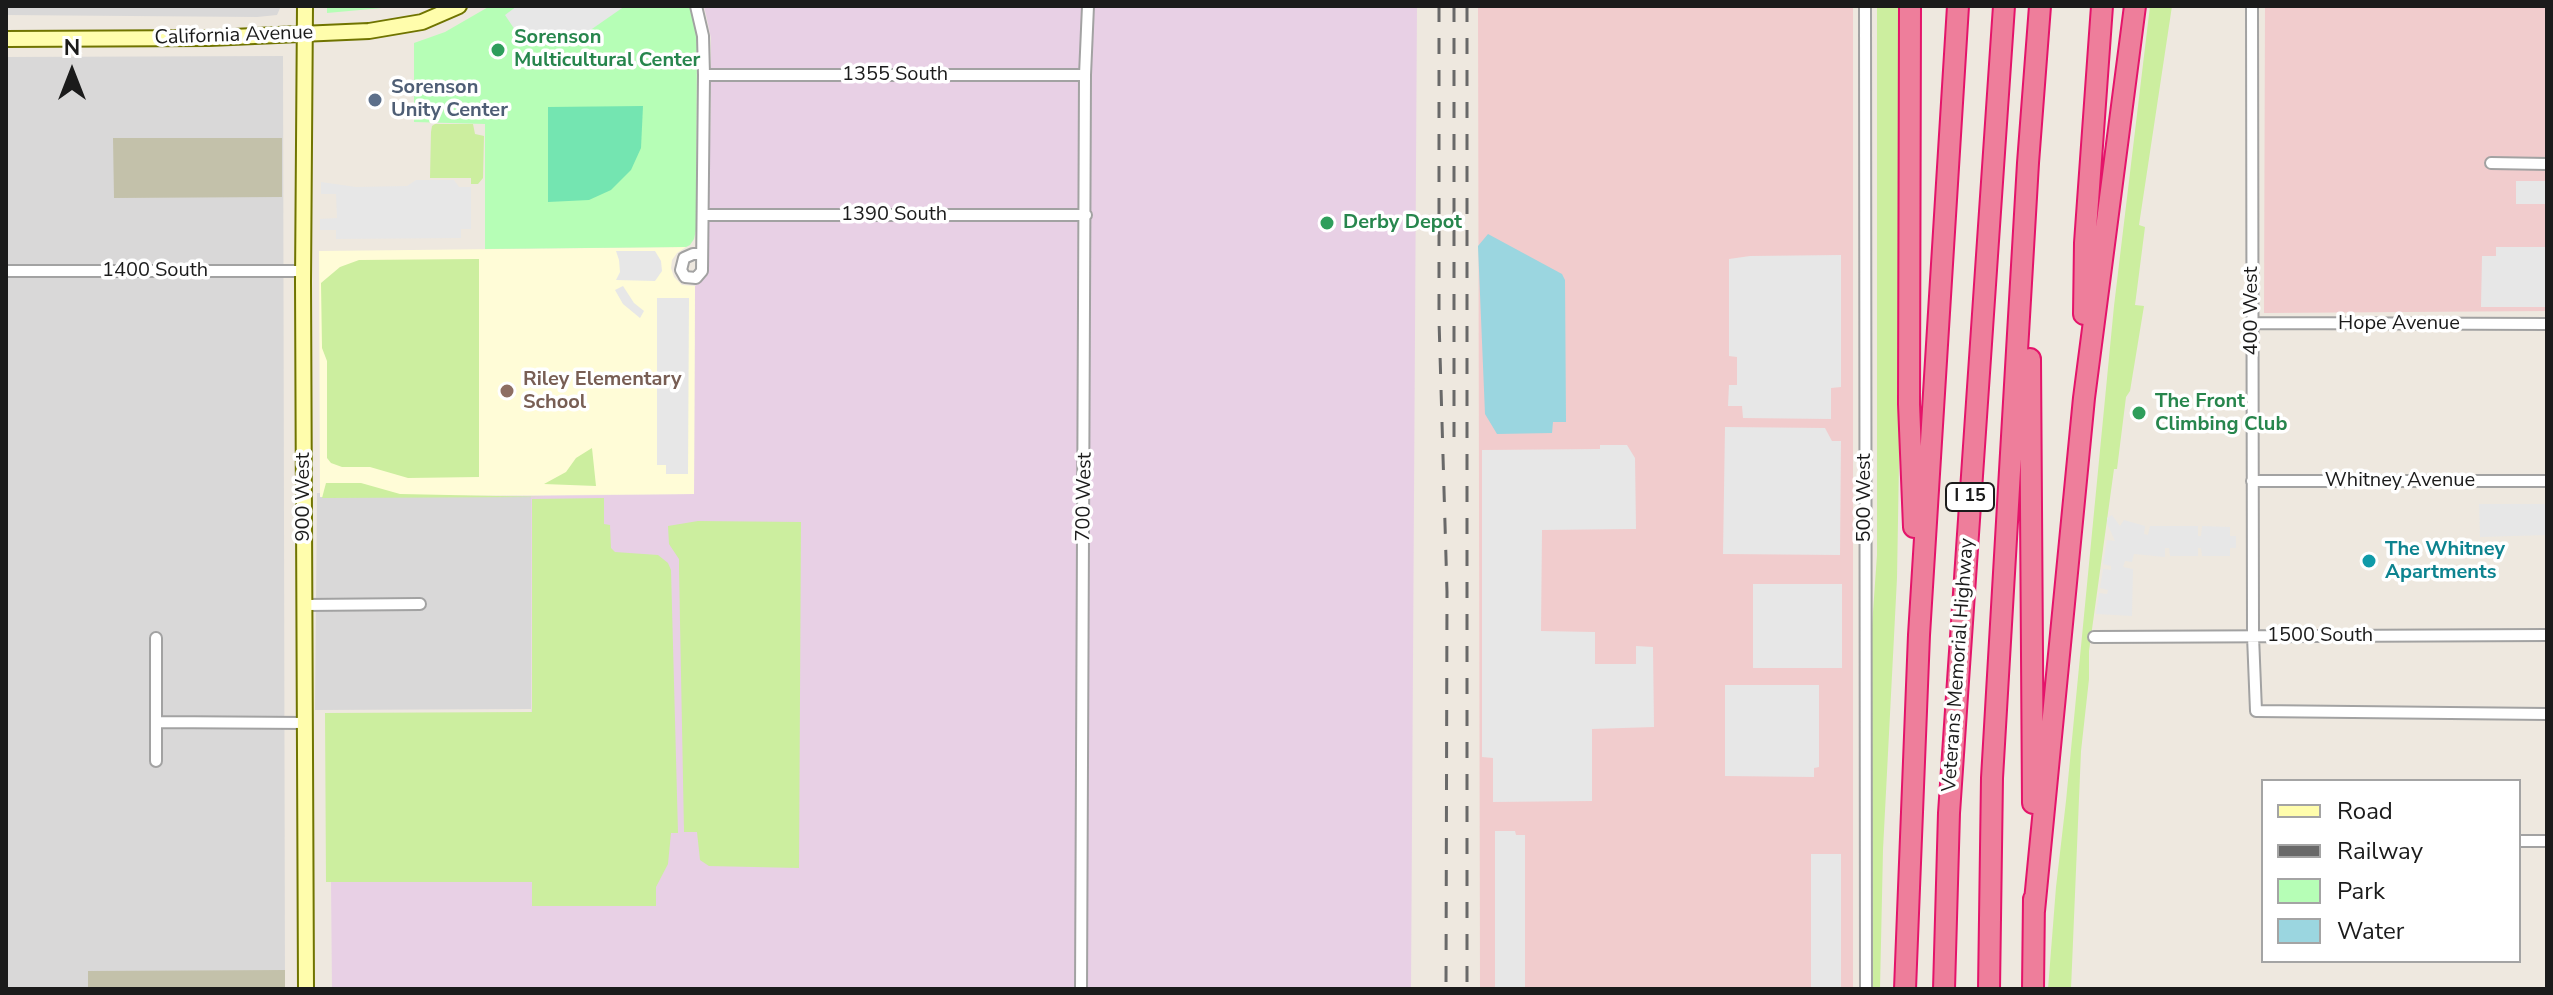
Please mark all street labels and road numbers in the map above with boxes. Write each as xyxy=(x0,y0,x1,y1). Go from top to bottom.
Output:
street label: California Avenue xyxy=(154,21,314,51)
street label: 1355 South xyxy=(842,63,948,87)
street label: 1390 South xyxy=(841,203,947,227)
street label: 1400 South xyxy=(102,259,208,283)
street label: 400 West xyxy=(2240,266,2264,356)
street label: Hope Avenue xyxy=(2338,312,2460,336)
street label: 900 West xyxy=(292,452,316,542)
street label: 700 West xyxy=(1072,452,1098,542)
street label: 500 West xyxy=(1853,453,1877,543)
street label: Whitney Avenue xyxy=(2325,469,2475,493)
road number: I 15 xyxy=(1946,483,1994,511)
street label: Veterans Memorial Highway xyxy=(1938,537,1980,793)
street label: 1500 South xyxy=(2267,624,2373,648)

